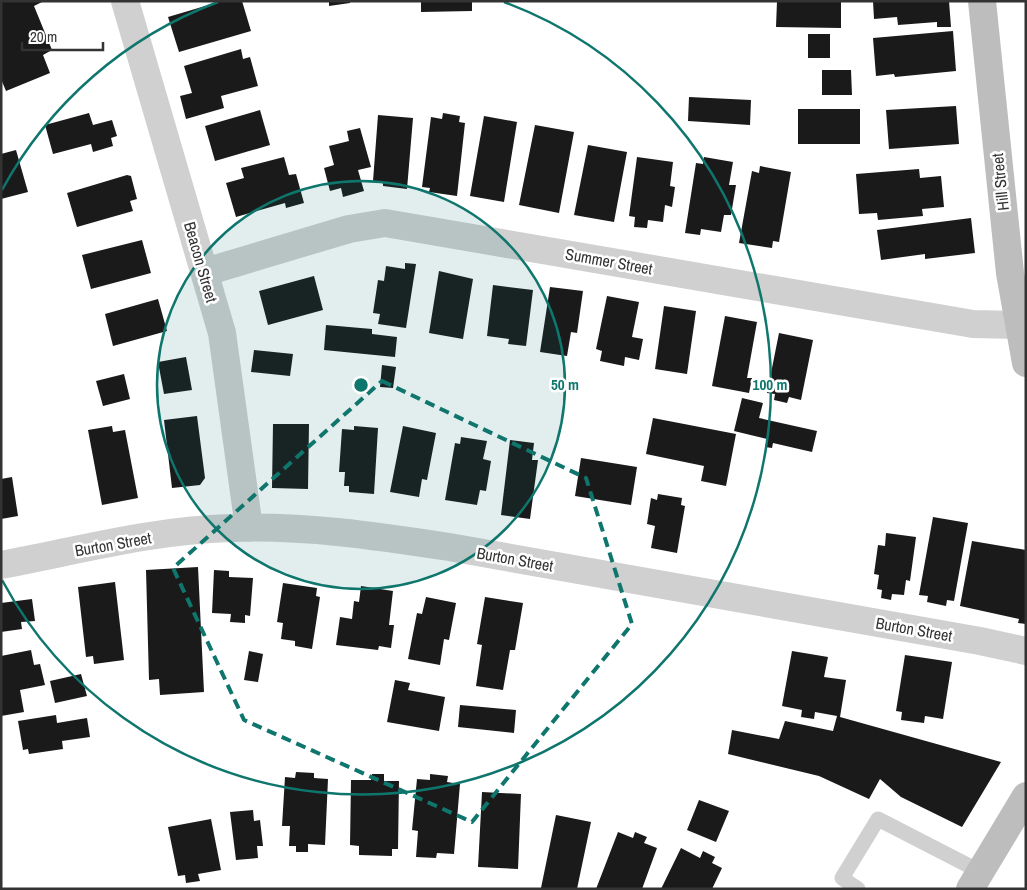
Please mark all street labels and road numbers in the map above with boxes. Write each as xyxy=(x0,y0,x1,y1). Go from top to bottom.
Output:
street label: Hill Street xyxy=(986,152,1014,212)
street label: Beacon Street xyxy=(179,219,223,305)
street label: Summer Street xyxy=(564,243,655,280)
street label: Burton Street xyxy=(73,526,153,562)
street label: Burton Street xyxy=(475,541,555,577)
street label: Burton Street xyxy=(874,611,954,647)

